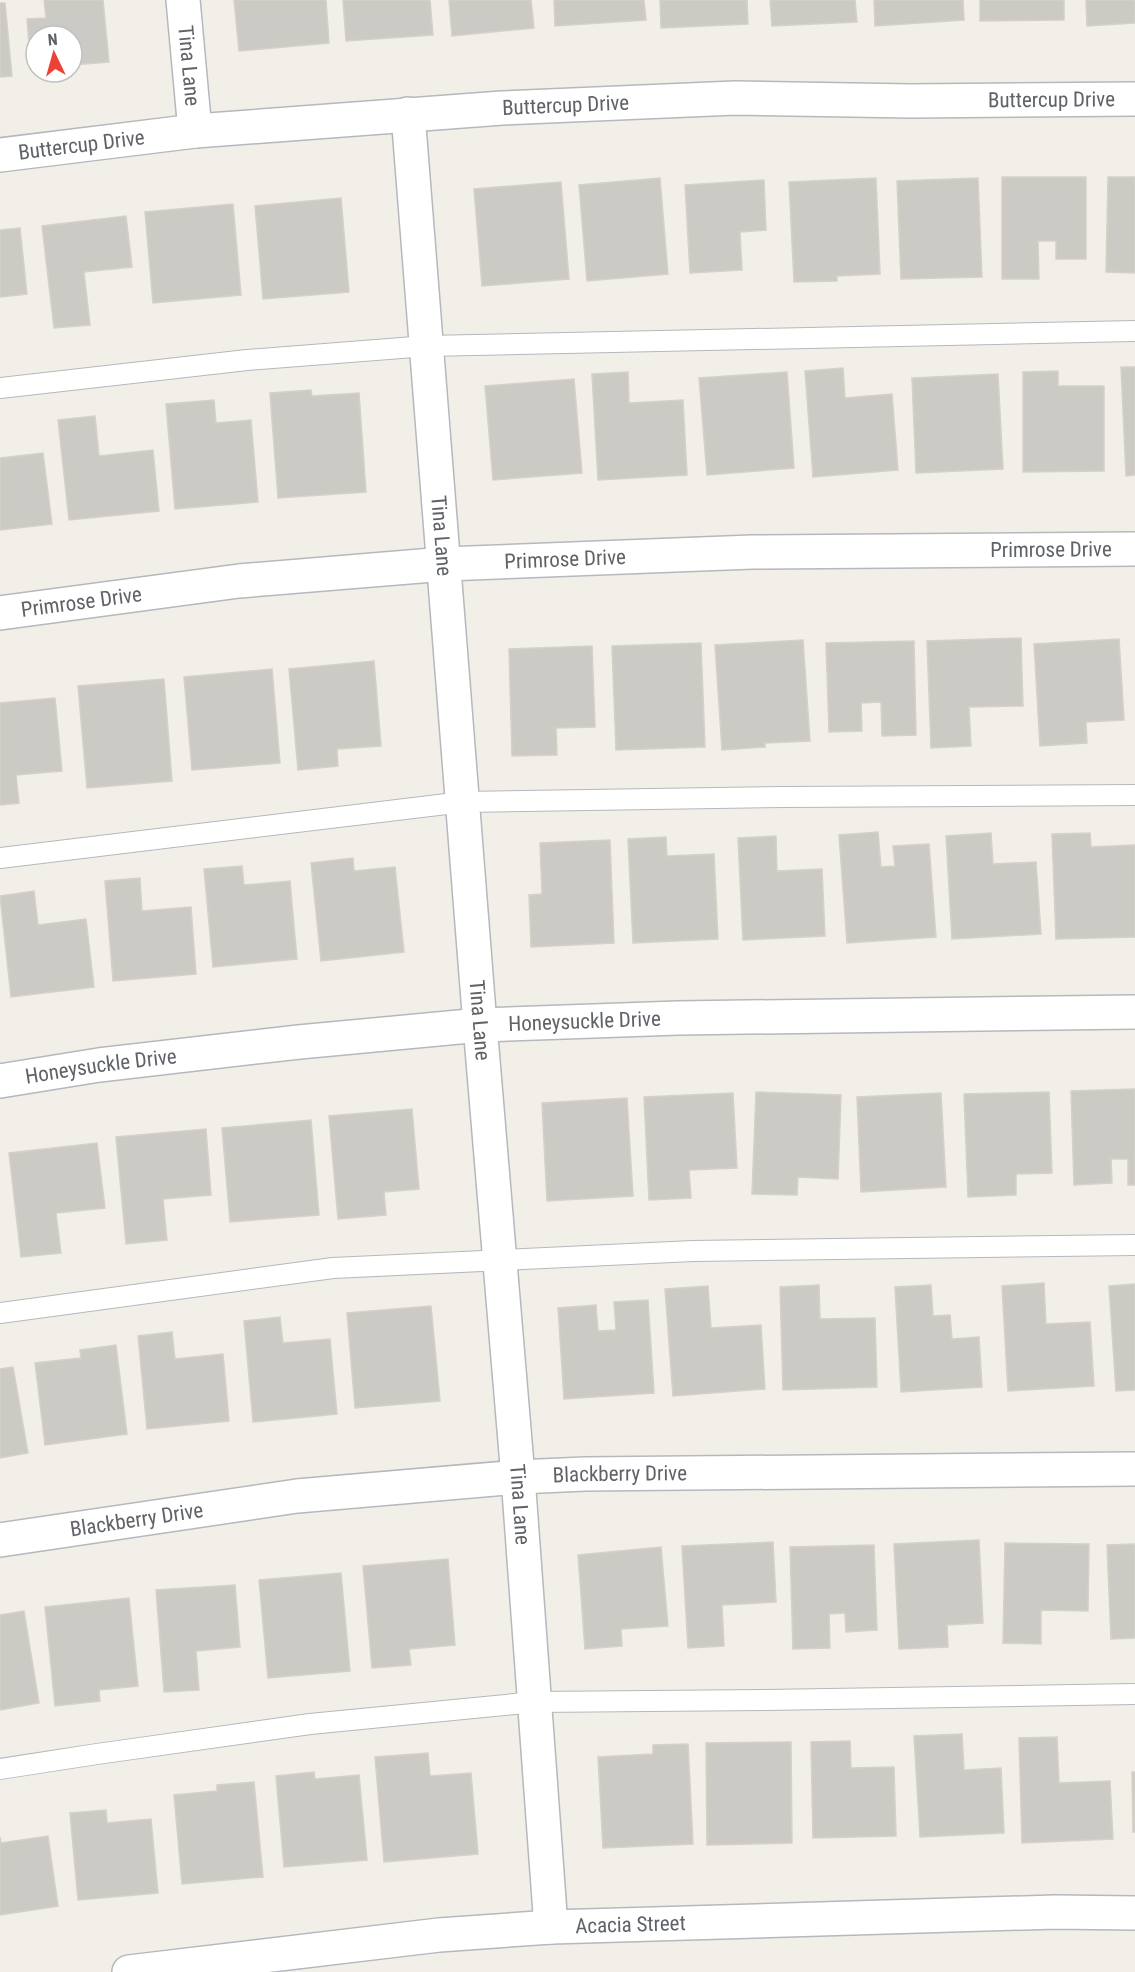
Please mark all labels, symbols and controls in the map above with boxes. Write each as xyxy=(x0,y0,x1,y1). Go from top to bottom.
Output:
north arrow xyxy=(24,24,84,84)
street label: Tina Lane xyxy=(173,24,205,107)
text: N xyxy=(47,30,58,49)
street label: Buttercup Drive xyxy=(988,87,1115,112)
street label: Buttercup Drive xyxy=(502,91,630,120)
street label: Buttercup Drive xyxy=(17,125,146,165)
street label: Tina Lane xyxy=(426,494,456,577)
street label: Primrose Drive xyxy=(990,537,1112,562)
street label: Primrose Drive xyxy=(504,545,626,574)
street label: Primrose Drive xyxy=(19,582,143,622)
street label: Tina Lane xyxy=(464,979,495,1062)
street label: Honeysuckle Drive xyxy=(508,1007,661,1036)
street label: Honeysuckle Drive xyxy=(23,1044,178,1089)
street label: Blackberry Drive xyxy=(552,1461,687,1487)
street label: Tina Lane xyxy=(505,1463,535,1546)
street label: Blackberry Drive xyxy=(68,1498,205,1541)
street label: Acacia Street xyxy=(575,1911,686,1938)

